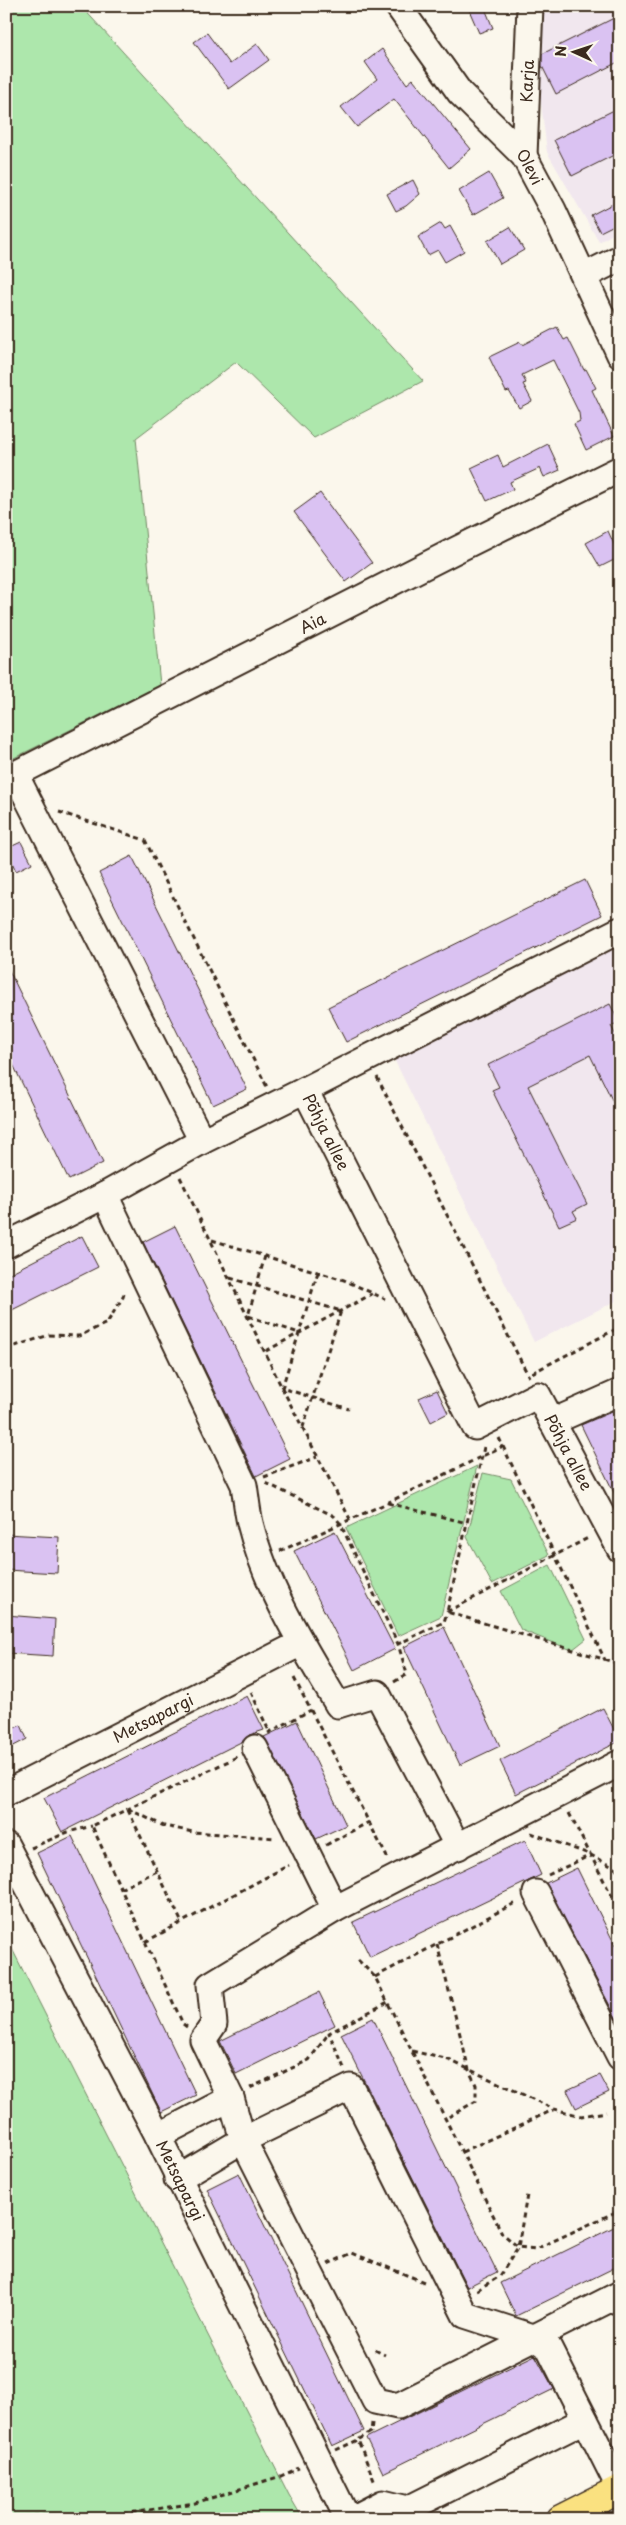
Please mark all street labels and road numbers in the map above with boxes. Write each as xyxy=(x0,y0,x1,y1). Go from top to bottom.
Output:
street label: Karja xyxy=(513,59,539,103)
street label: Olevi xyxy=(512,142,550,189)
street label: Aia xyxy=(295,605,330,639)
street label: Põhja allee xyxy=(298,1089,357,1174)
street label: Põhja allee xyxy=(539,1410,600,1495)
street label: Metsapargi xyxy=(108,1687,197,1748)
street label: Metsapargi xyxy=(151,2135,211,2225)

